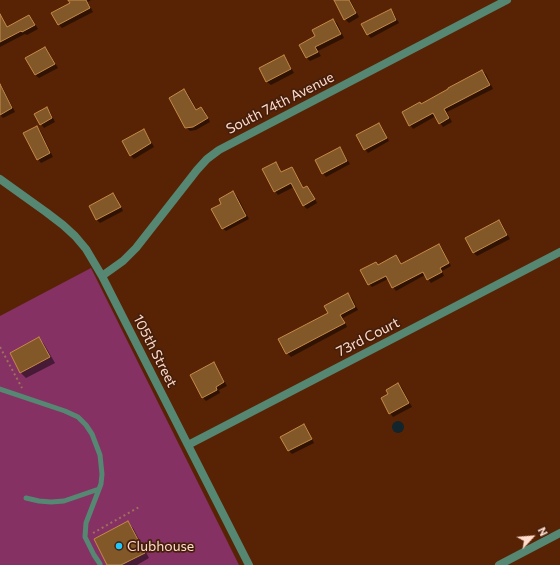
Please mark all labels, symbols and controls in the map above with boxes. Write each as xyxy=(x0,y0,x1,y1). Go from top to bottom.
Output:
street label: South 74th Avenue xyxy=(223,69,337,137)
street label: 105th Street xyxy=(130,312,180,390)
street label: 73rd Court xyxy=(334,314,402,360)
north arrow xyxy=(512,517,552,557)
text: N xyxy=(536,525,551,538)
place label: Clubhouse xyxy=(127,538,194,554)
marker: Clubhouse xyxy=(114,541,124,551)

